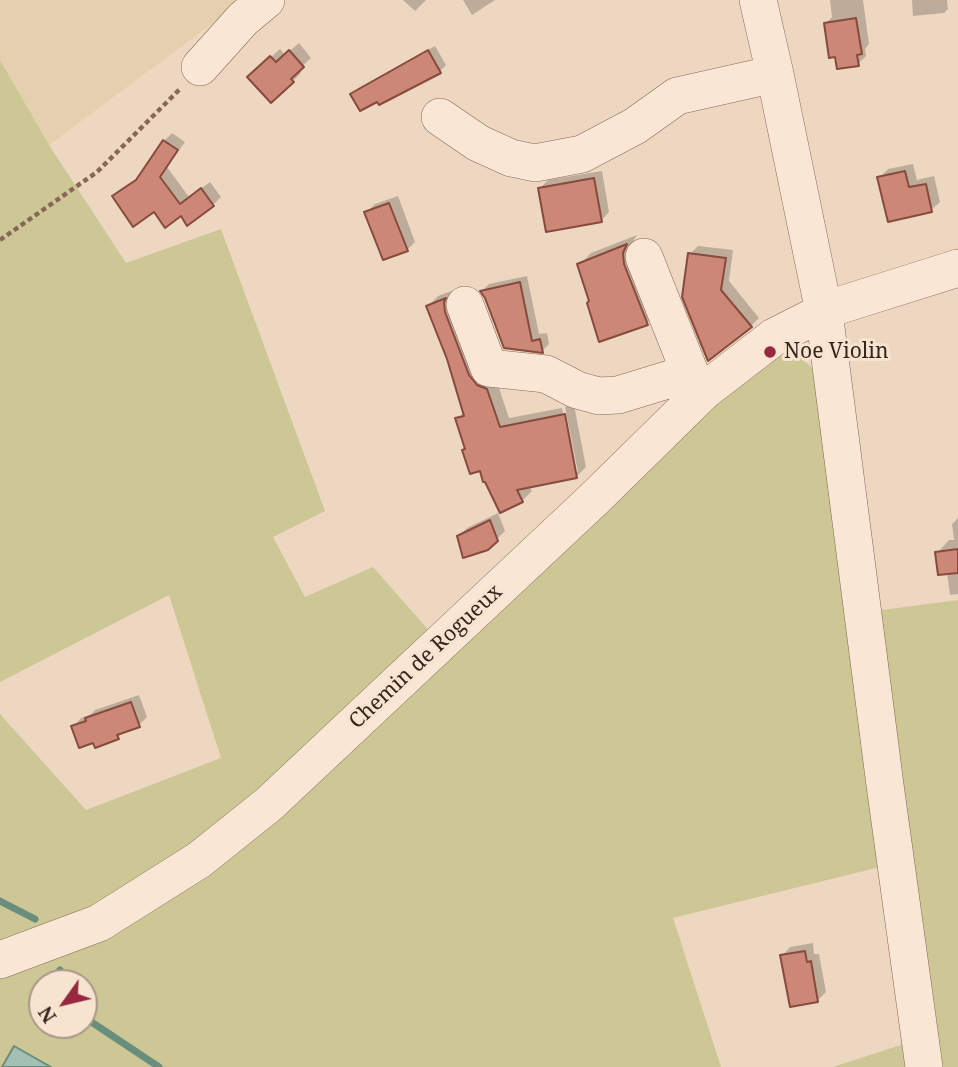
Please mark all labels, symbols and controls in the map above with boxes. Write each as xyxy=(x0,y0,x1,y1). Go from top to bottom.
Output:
place label: Noe Violin xyxy=(784,339,889,365)
marker: Noe Violin xyxy=(762,344,778,360)
street label: Chemin de Rogueux xyxy=(344,580,508,734)
north arrow xyxy=(28,969,98,1039)
text: N xyxy=(32,1001,62,1028)

